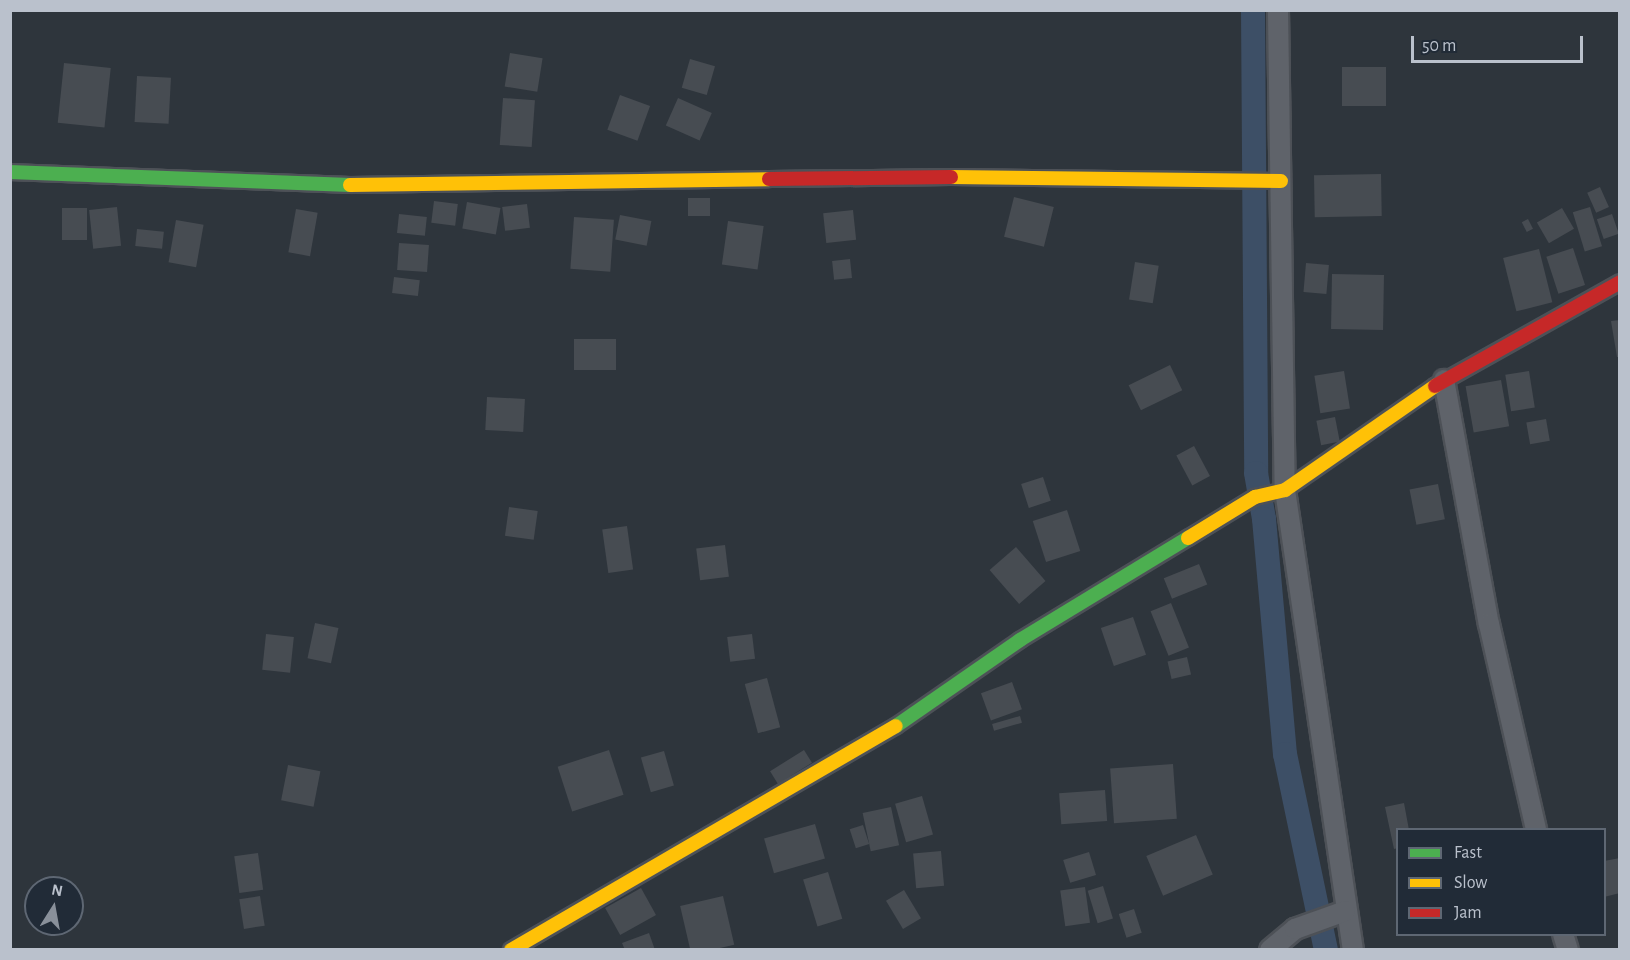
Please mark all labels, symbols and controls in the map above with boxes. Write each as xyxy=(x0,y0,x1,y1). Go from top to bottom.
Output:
scale bar xyxy=(1414,24,1586,62)
text: 50 m xyxy=(1422,37,1456,55)
legend xyxy=(1396,828,1606,936)
text: Fast xyxy=(1454,844,1482,862)
text: Slow xyxy=(1454,874,1487,892)
north arrow xyxy=(24,876,84,936)
text: N xyxy=(50,881,64,899)
text: Jam xyxy=(1454,904,1482,922)

